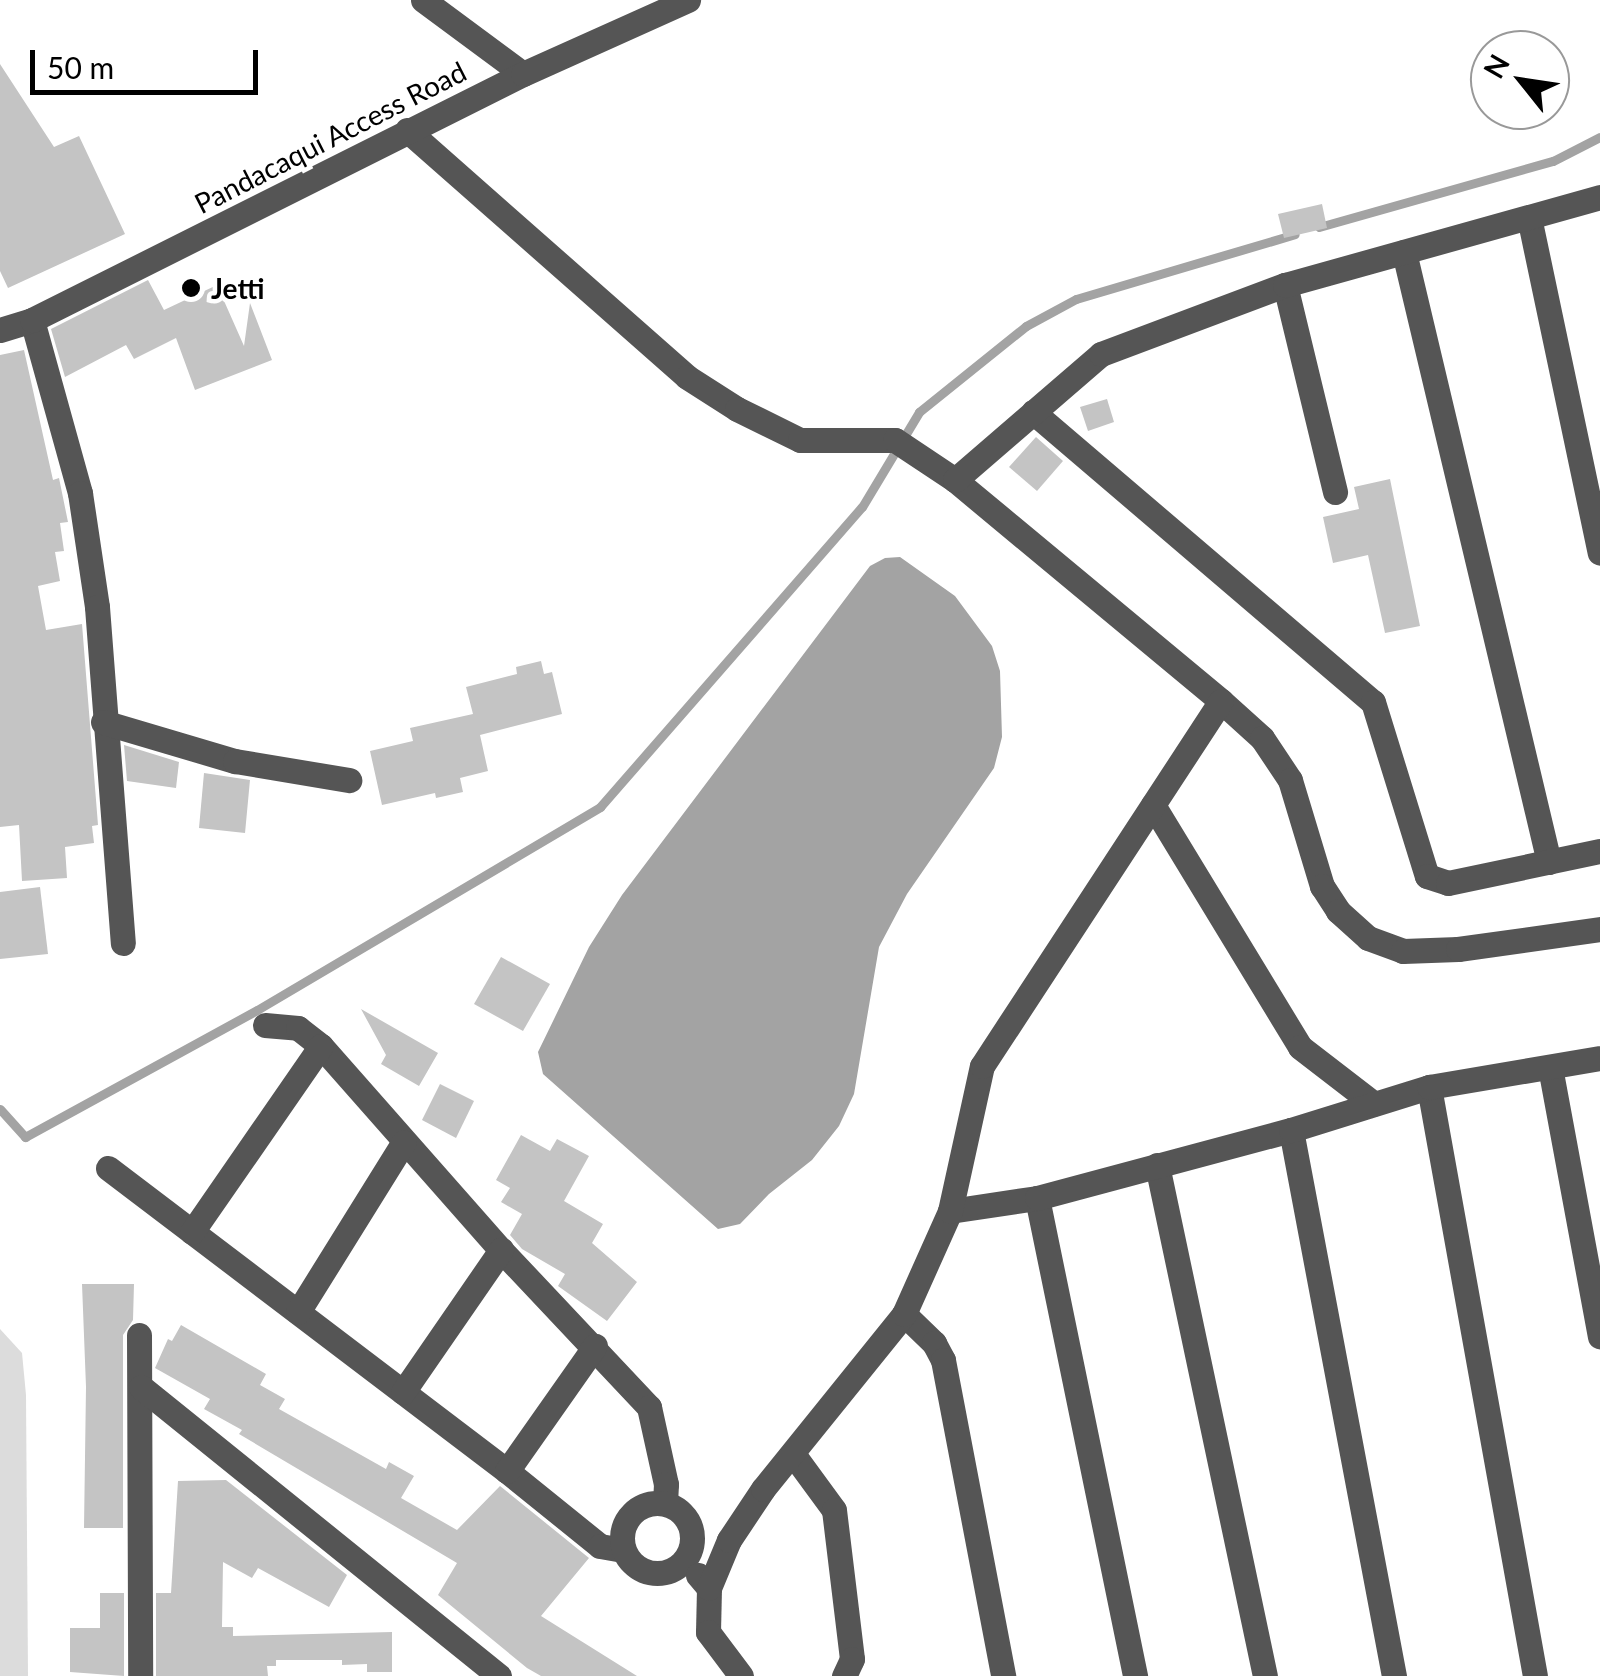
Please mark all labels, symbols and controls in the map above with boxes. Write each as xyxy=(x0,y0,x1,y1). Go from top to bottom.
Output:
scale bar xyxy=(35,30,262,92)
north arrow xyxy=(1470,30,1570,130)
text: N xyxy=(1476,48,1516,84)
text: 50 m xyxy=(47,49,114,85)
street label: Pandacaqui Access Road xyxy=(188,54,472,220)
place label: Jetti xyxy=(211,271,264,305)
marker: Jetti xyxy=(180,277,202,299)

